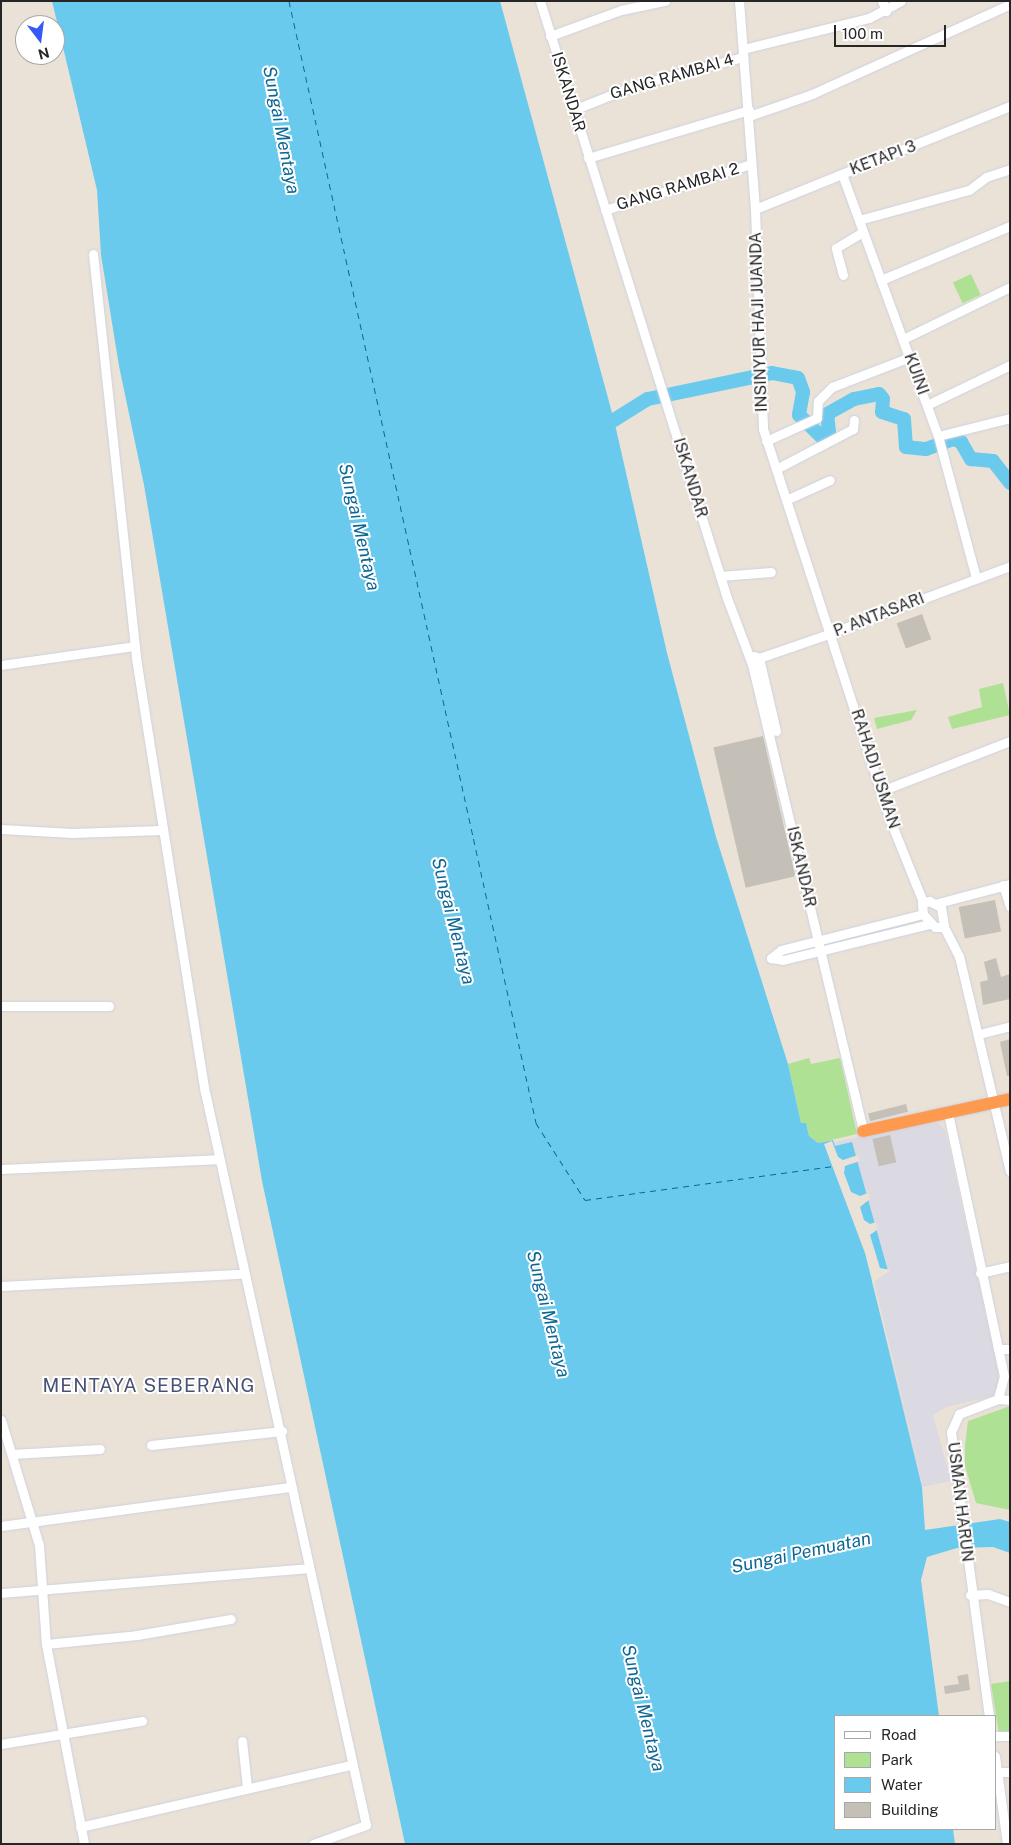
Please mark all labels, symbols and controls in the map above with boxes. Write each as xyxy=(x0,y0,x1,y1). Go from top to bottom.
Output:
north arrow xyxy=(15,15,65,65)
scale bar xyxy=(836,15,948,47)
text: 100 m xyxy=(842,25,883,42)
text: N xyxy=(36,44,51,63)
street label: ISKANDAR xyxy=(547,50,589,134)
street label: GANG RAMBAI 4 xyxy=(608,50,736,104)
water label: Sungai Mentaya xyxy=(258,64,304,196)
street label: KETAPI 3 xyxy=(847,137,919,179)
street label: GANG RAMBAI 2 xyxy=(614,159,742,215)
street label: INSINYUR HAJI JUANDA xyxy=(746,232,772,412)
street label: KUINI xyxy=(900,351,932,397)
street label: ISKANDAR xyxy=(669,436,711,520)
water label: Sungai Mentaya xyxy=(334,461,384,593)
street label: P. ANTASARI xyxy=(831,589,927,641)
street label: RAHADI USMAN xyxy=(847,707,903,831)
street label: ISKANDAR xyxy=(782,825,820,909)
water label: Sungai Mentaya xyxy=(427,855,479,987)
water label: Sungai Mentaya xyxy=(522,1248,574,1380)
district label: MENTAYA SEBERANG xyxy=(41,1375,257,1397)
street label: USMAN HARUN xyxy=(943,1441,977,1563)
water label: Sungai Pemuatan xyxy=(729,1528,873,1578)
water label: Sungai Mentaya xyxy=(617,1642,669,1774)
legend xyxy=(834,1715,996,1830)
text: Road xyxy=(881,1726,917,1743)
text: Park xyxy=(881,1751,913,1768)
text: Water xyxy=(881,1776,923,1793)
text: Building xyxy=(881,1801,939,1818)

